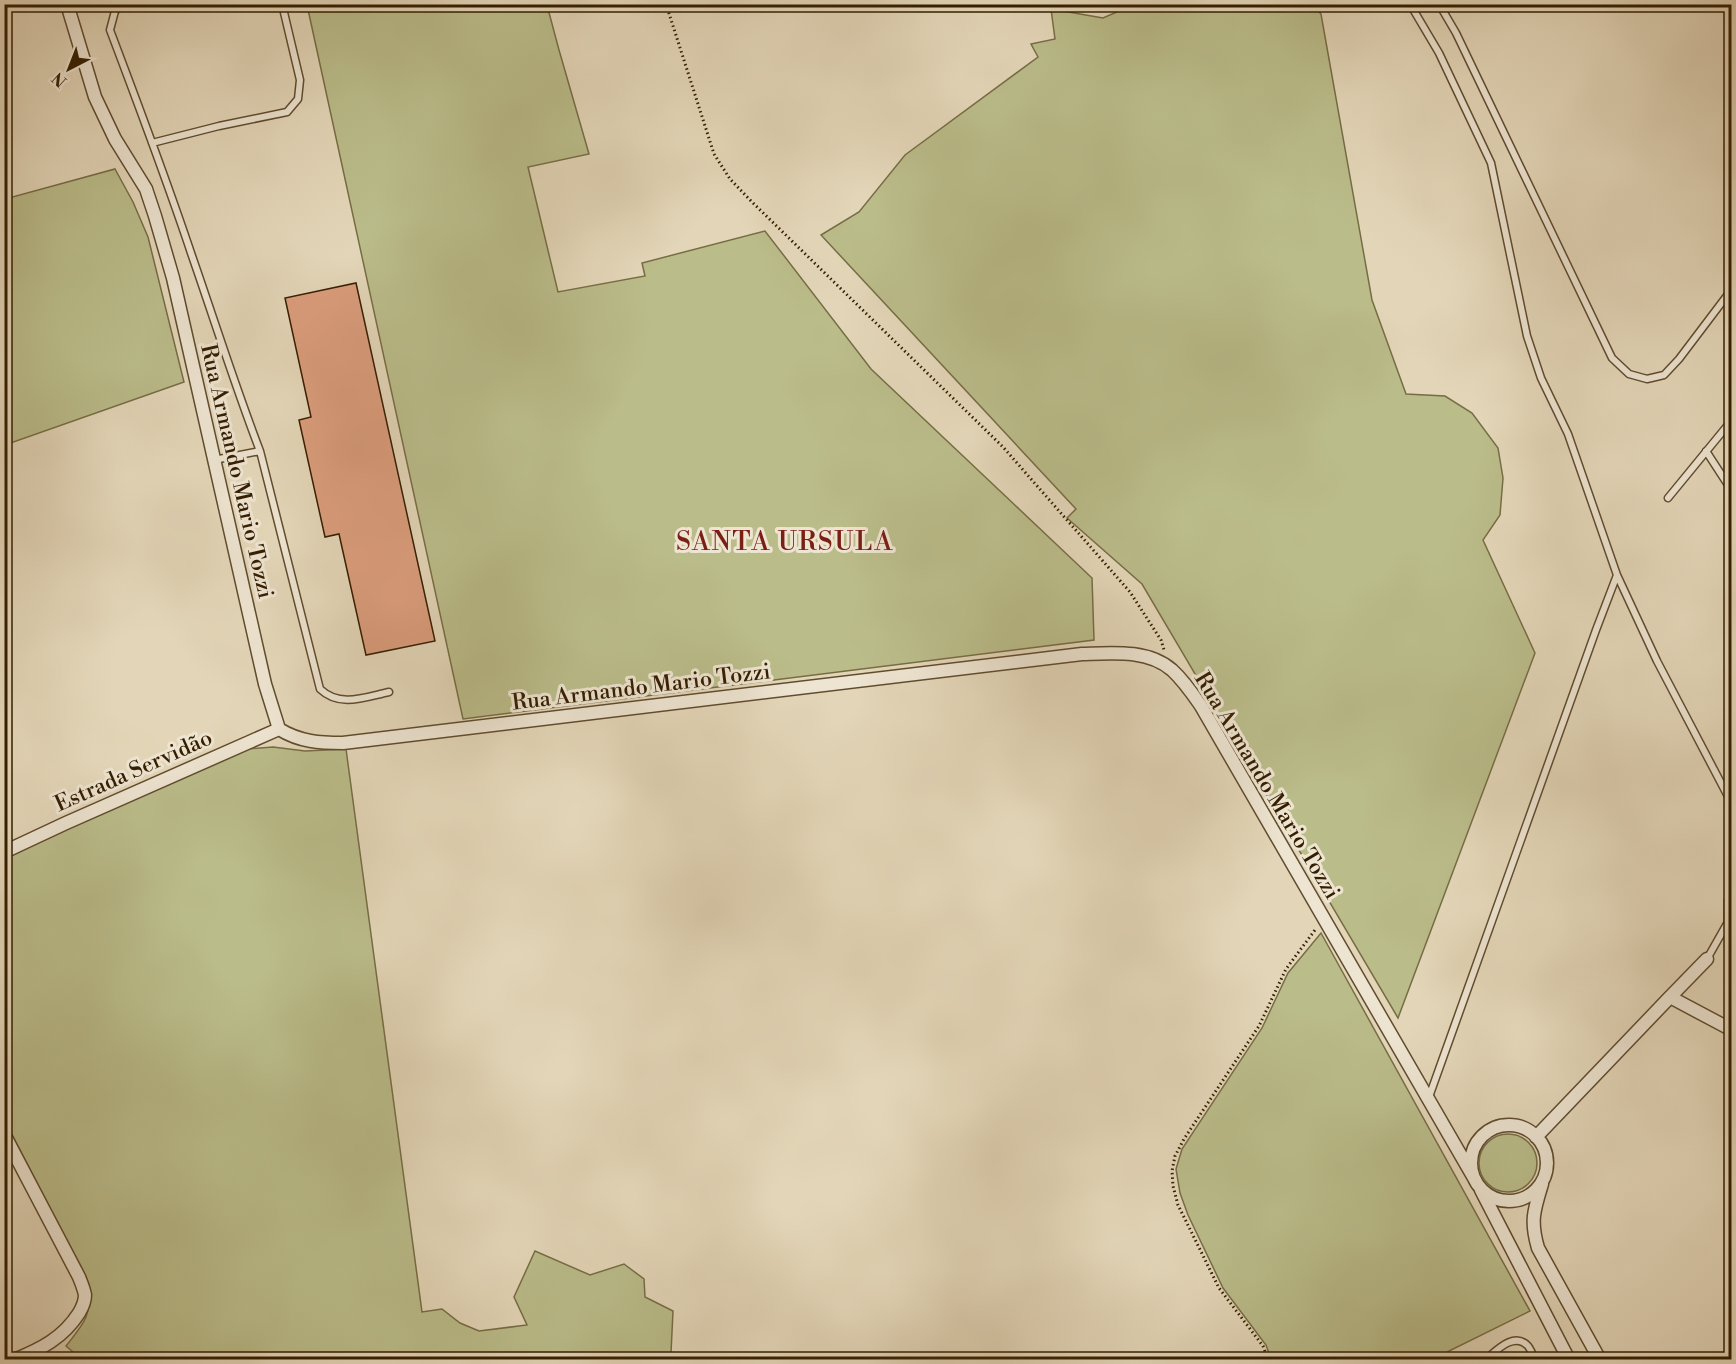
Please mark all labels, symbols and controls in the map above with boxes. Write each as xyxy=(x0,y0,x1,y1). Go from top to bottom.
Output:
north arrow xyxy=(39,39,99,99)
text: N xyxy=(48,68,71,91)
street label: Rua Armando Mario Tozzi xyxy=(194,342,279,601)
district label: SANTA URSULA xyxy=(676,526,894,558)
street label: Rua Armando Mario Tozzi xyxy=(510,658,772,717)
street label: Rua Armando Mario Tozzi xyxy=(1188,667,1345,904)
street label: Estrada Servidão xyxy=(51,724,217,818)

